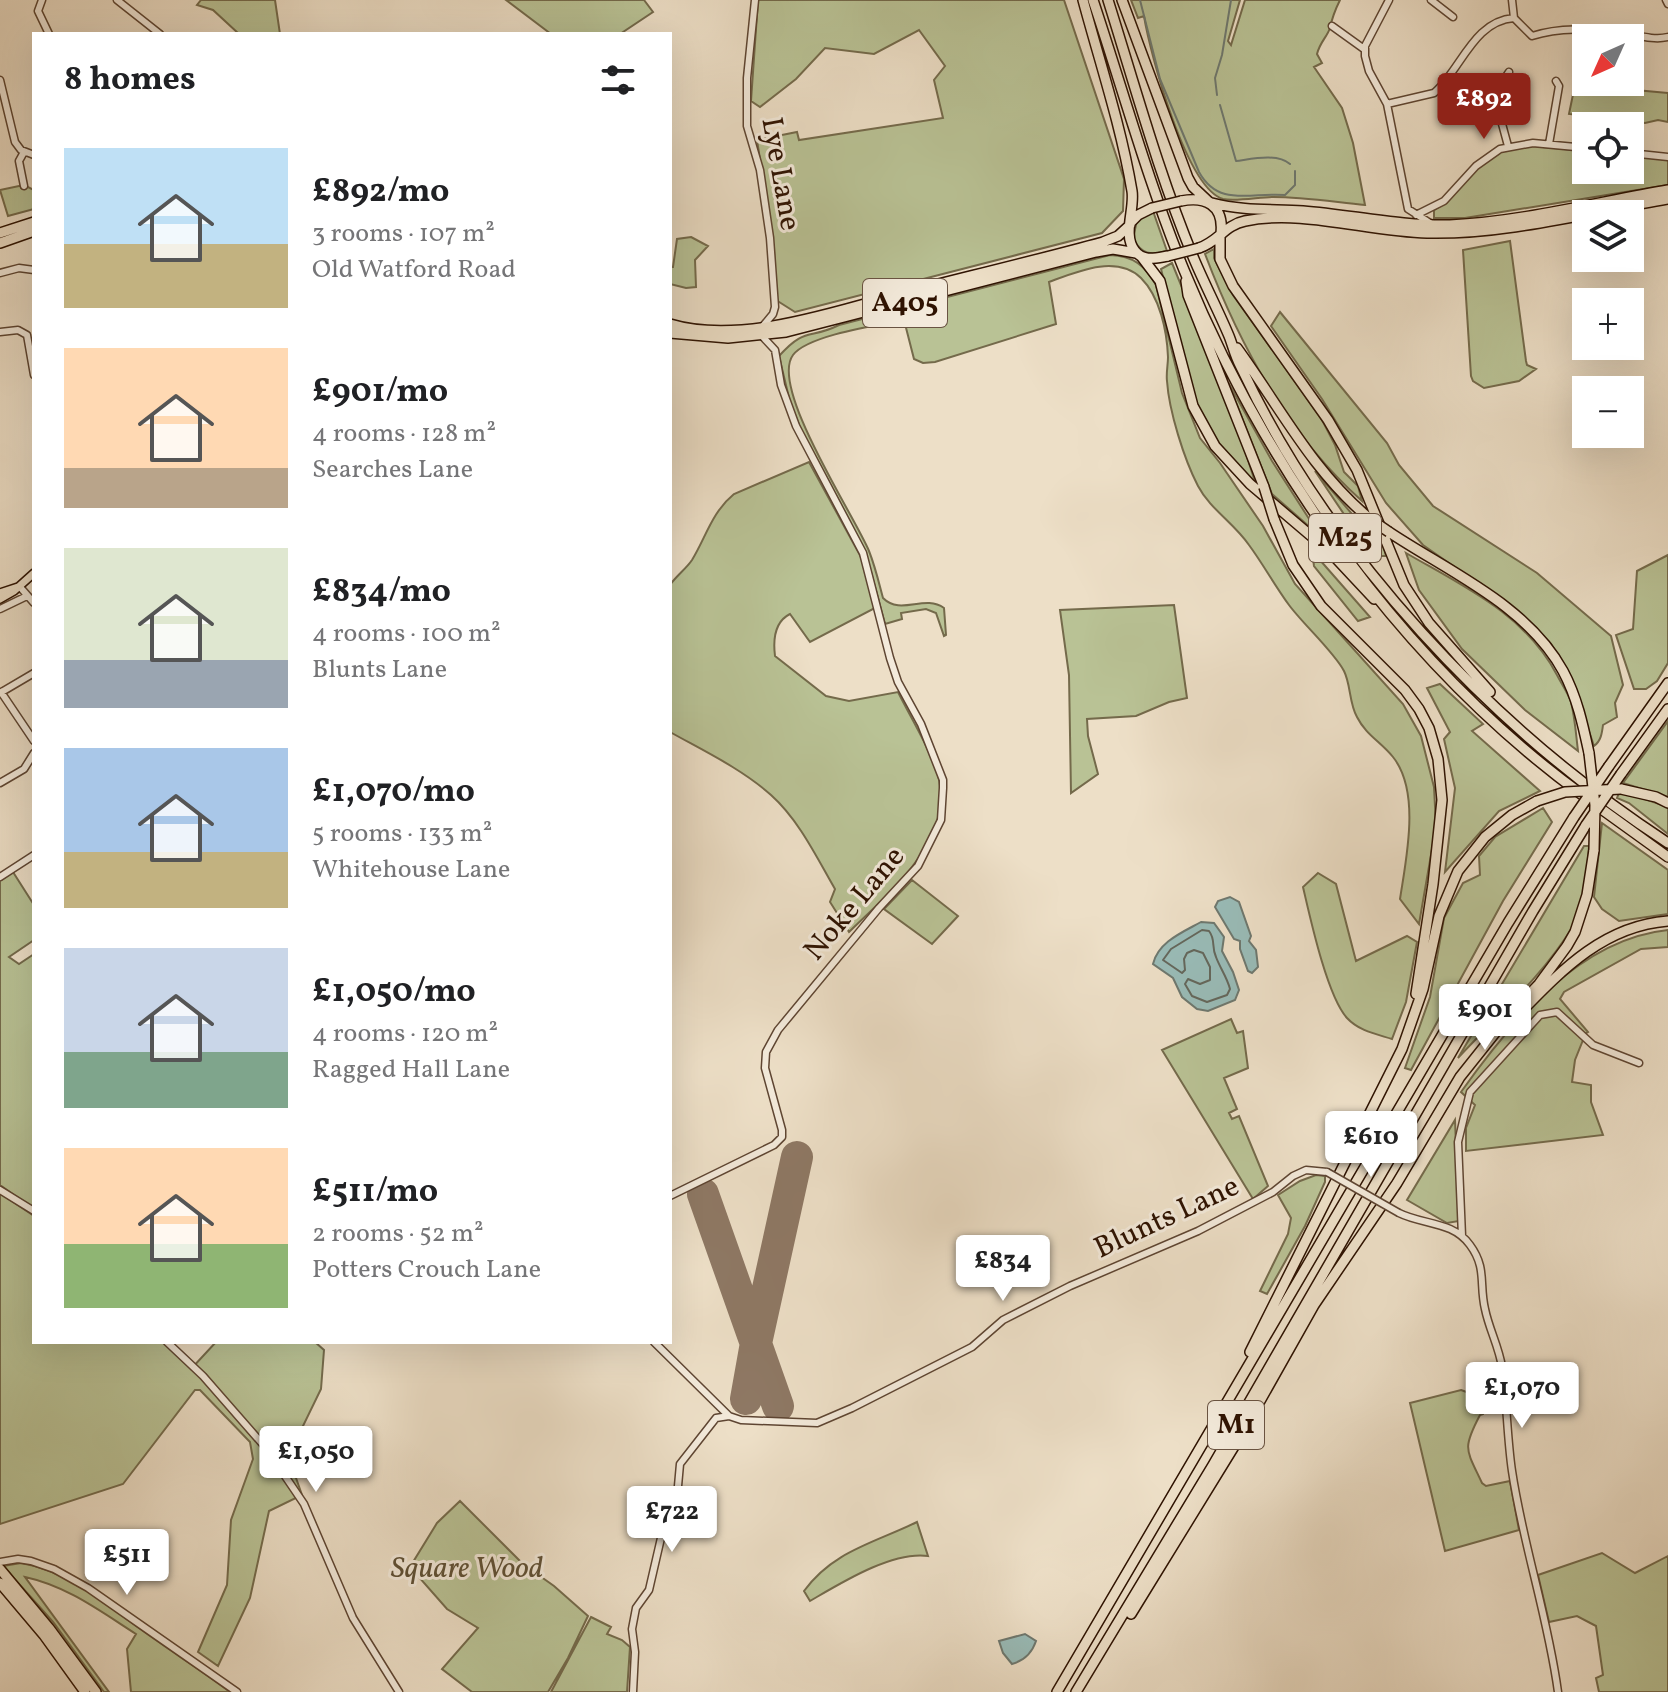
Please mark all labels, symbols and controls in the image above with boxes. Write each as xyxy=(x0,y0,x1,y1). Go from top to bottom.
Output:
north arrow xyxy=(1572,24,1644,96)
map controls xyxy=(1572,24,1644,448)
text: 8 homes xyxy=(64,57,196,104)
icon: filters xyxy=(596,58,640,102)
pin: £892 xyxy=(1437,73,1531,141)
text: £892 xyxy=(1455,81,1513,117)
button: locate xyxy=(1572,112,1644,184)
street label: Lye Lane xyxy=(749,114,811,234)
text: £892/mo xyxy=(312,169,449,216)
icon: home xyxy=(128,180,224,276)
button: layers xyxy=(1572,200,1644,272)
text: 3 rooms · 107 m² xyxy=(312,216,495,252)
text: Old Watford Road xyxy=(312,252,516,288)
road number: A405 xyxy=(863,279,947,327)
button: + xyxy=(1572,288,1644,360)
text: £901/mo xyxy=(312,369,448,416)
button: − xyxy=(1572,376,1644,448)
icon: home xyxy=(128,380,224,476)
text: 4 rooms · 128 m² xyxy=(312,416,496,452)
text: Searches Lane xyxy=(312,452,473,488)
road number: M25 xyxy=(1309,514,1381,562)
text: £834/mo xyxy=(312,569,451,616)
icon: home xyxy=(128,580,224,676)
text: 4 rooms · 100 m² xyxy=(312,616,501,652)
text: Blunts Lane xyxy=(312,652,447,688)
text: £1,070/mo xyxy=(312,769,475,816)
icon: home xyxy=(128,780,224,876)
text: 5 rooms · 133 m² xyxy=(312,816,492,852)
street label: Noke Lane xyxy=(795,838,915,970)
text: Whitehouse Lane xyxy=(312,852,510,888)
text: £1,050/mo xyxy=(312,969,476,1016)
icon: home xyxy=(128,980,224,1076)
pin: £901 xyxy=(1438,984,1532,1052)
text: £901 xyxy=(1457,992,1513,1028)
text: 4 rooms · 120 m² xyxy=(312,1016,498,1052)
text: Ragged Hall Lane xyxy=(312,1052,510,1088)
pin: £610 xyxy=(1324,1111,1418,1179)
text: £610 xyxy=(1343,1119,1399,1155)
street label: Blunts Lane xyxy=(1088,1166,1246,1270)
text: £511/mo xyxy=(312,1169,438,1216)
icon: home xyxy=(128,1180,224,1276)
text: 2 rooms · 52 m² xyxy=(312,1216,484,1252)
pin: £834 xyxy=(956,1235,1050,1303)
text: £834 xyxy=(974,1243,1032,1279)
text: Potters Crouch Lane xyxy=(312,1252,541,1288)
pin: £1,070 xyxy=(1457,1362,1587,1430)
text: £1,070 xyxy=(1484,1370,1560,1406)
road number: M1 xyxy=(1208,1401,1264,1449)
pin: £1,050 xyxy=(251,1426,381,1494)
text: £1,050 xyxy=(277,1434,355,1470)
pin: £722 xyxy=(625,1486,719,1554)
text: £722 xyxy=(645,1494,699,1530)
pin: £511 xyxy=(80,1529,174,1597)
text: £511 xyxy=(103,1537,151,1573)
park label: Square Wood xyxy=(391,1548,543,1590)

